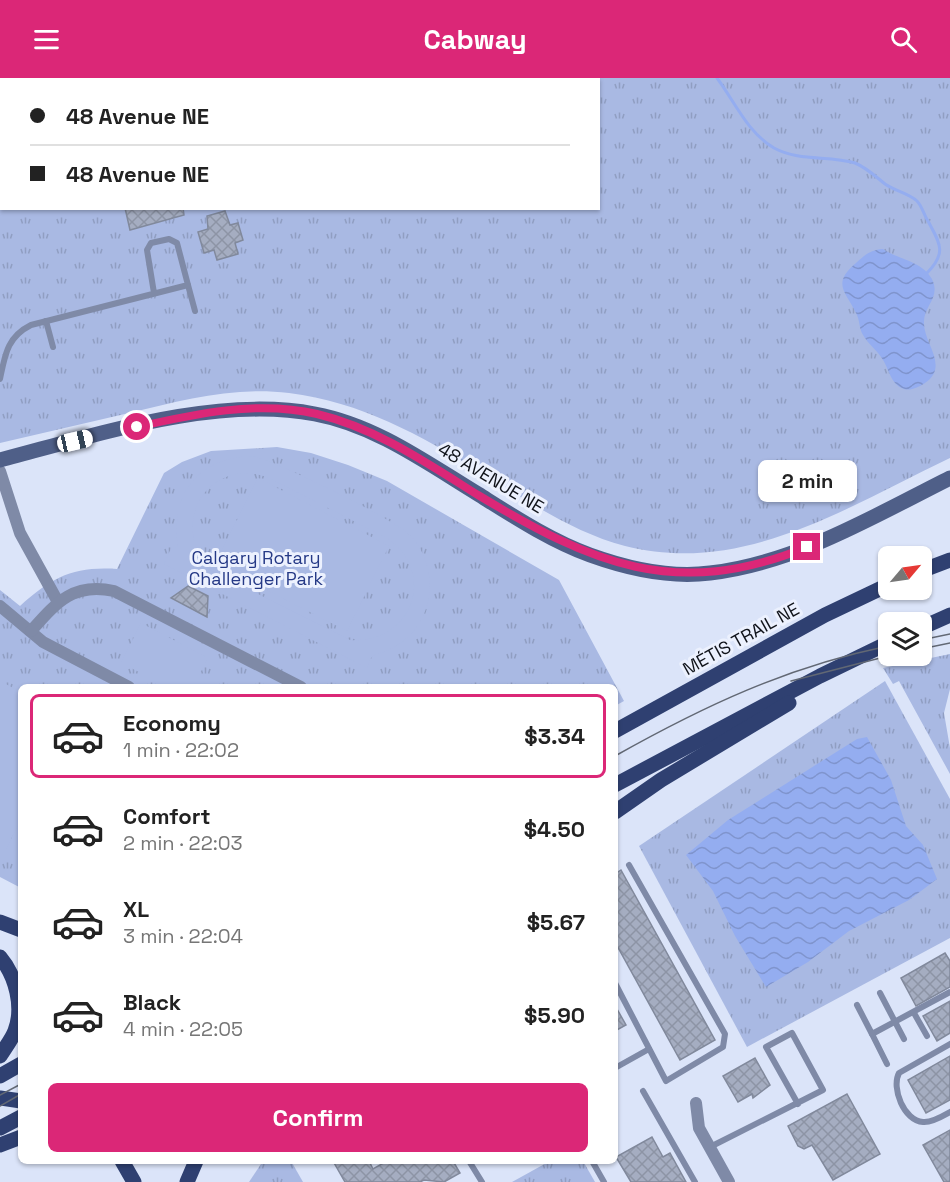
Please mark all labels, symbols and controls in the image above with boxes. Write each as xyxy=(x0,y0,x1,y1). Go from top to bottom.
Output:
text: Cabway xyxy=(423,22,527,57)
icon: menu xyxy=(30,23,63,56)
icon: search xyxy=(887,23,920,56)
text: 48 Avenue NE xyxy=(66,102,209,130)
text: 48 Avenue NE xyxy=(66,160,209,188)
route start xyxy=(123,413,150,440)
car xyxy=(55,428,95,454)
street label: 48 AVENUE NE xyxy=(434,437,548,518)
callout: 2 min xyxy=(758,460,856,502)
text: 2 min xyxy=(782,468,833,494)
route end xyxy=(793,533,820,560)
park label: Calgary Rotary Challenger Park xyxy=(189,546,324,590)
north arrow xyxy=(878,546,932,600)
map controls xyxy=(878,546,932,666)
street label: MÉTIS TRAIL NE xyxy=(678,597,803,680)
button: layers xyxy=(878,612,932,666)
icon: car xyxy=(51,709,105,763)
text: Economy xyxy=(123,709,221,737)
text: $3.34 xyxy=(524,722,585,750)
text: 1 min · 22:02 xyxy=(123,737,239,763)
icon: car xyxy=(51,802,105,856)
text: Comfort xyxy=(123,802,211,830)
text: $4.50 xyxy=(524,815,585,843)
text: 2 min · 22:03 xyxy=(123,830,243,856)
icon: car xyxy=(51,895,105,949)
text: XL xyxy=(123,895,149,923)
text: $5.67 xyxy=(527,908,585,936)
text: 3 min · 22:04 xyxy=(123,923,243,949)
icon: car xyxy=(51,988,105,1042)
text: Black xyxy=(123,988,181,1016)
text: $5.90 xyxy=(524,1001,585,1029)
text: 4 min · 22:05 xyxy=(123,1016,243,1042)
button: Confirm xyxy=(48,1083,588,1152)

